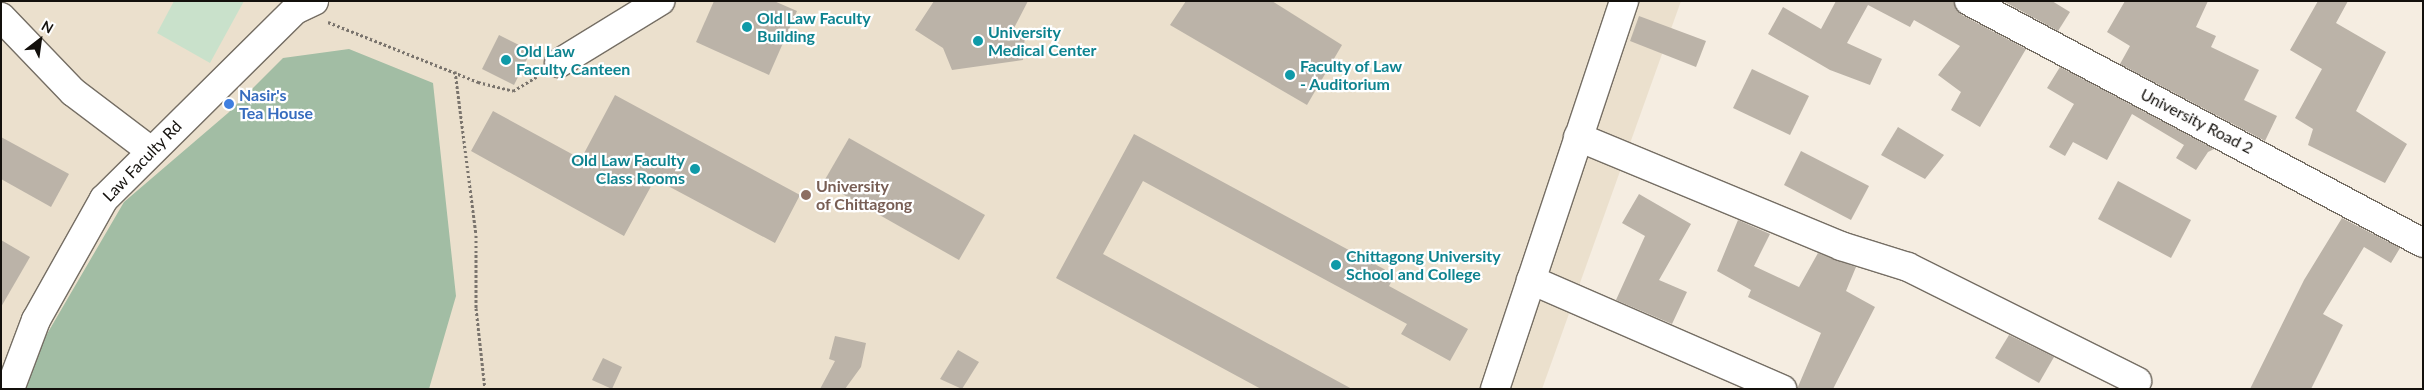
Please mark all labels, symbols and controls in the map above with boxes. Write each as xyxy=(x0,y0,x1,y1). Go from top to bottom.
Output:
place label: Old Law Faculty Building xyxy=(757,8,871,46)
north arrow xyxy=(15,15,65,65)
text: N xyxy=(39,17,57,37)
marker: Old Law Faculty Building xyxy=(741,21,753,33)
place label: University Medical Center xyxy=(988,22,1097,60)
marker: University Medical Center xyxy=(972,35,984,47)
place label: Old Law Faculty Canteen xyxy=(516,41,631,79)
marker: Old Law Faculty Canteen xyxy=(500,54,512,66)
place label: Faculty of Law - Auditorium xyxy=(1300,56,1403,94)
marker: Faculty of Law - Auditorium xyxy=(1284,69,1296,81)
street label: University Road 2 xyxy=(2137,84,2257,158)
place label: Nasir's Tea House xyxy=(239,85,313,123)
marker: Nasir's Tea House xyxy=(223,98,235,110)
street label: Law Faculty Rd xyxy=(98,116,186,206)
place label: Old Law Faculty Class Rooms xyxy=(571,150,685,188)
marker: Old Law Faculty Class Rooms xyxy=(689,163,701,175)
place label: University of Chittagong xyxy=(816,176,913,214)
marker: University of Chittagong xyxy=(800,189,812,201)
place label: Chittagong University School and College xyxy=(1346,246,1501,284)
marker: Chittagong University School and College xyxy=(1330,259,1342,271)

